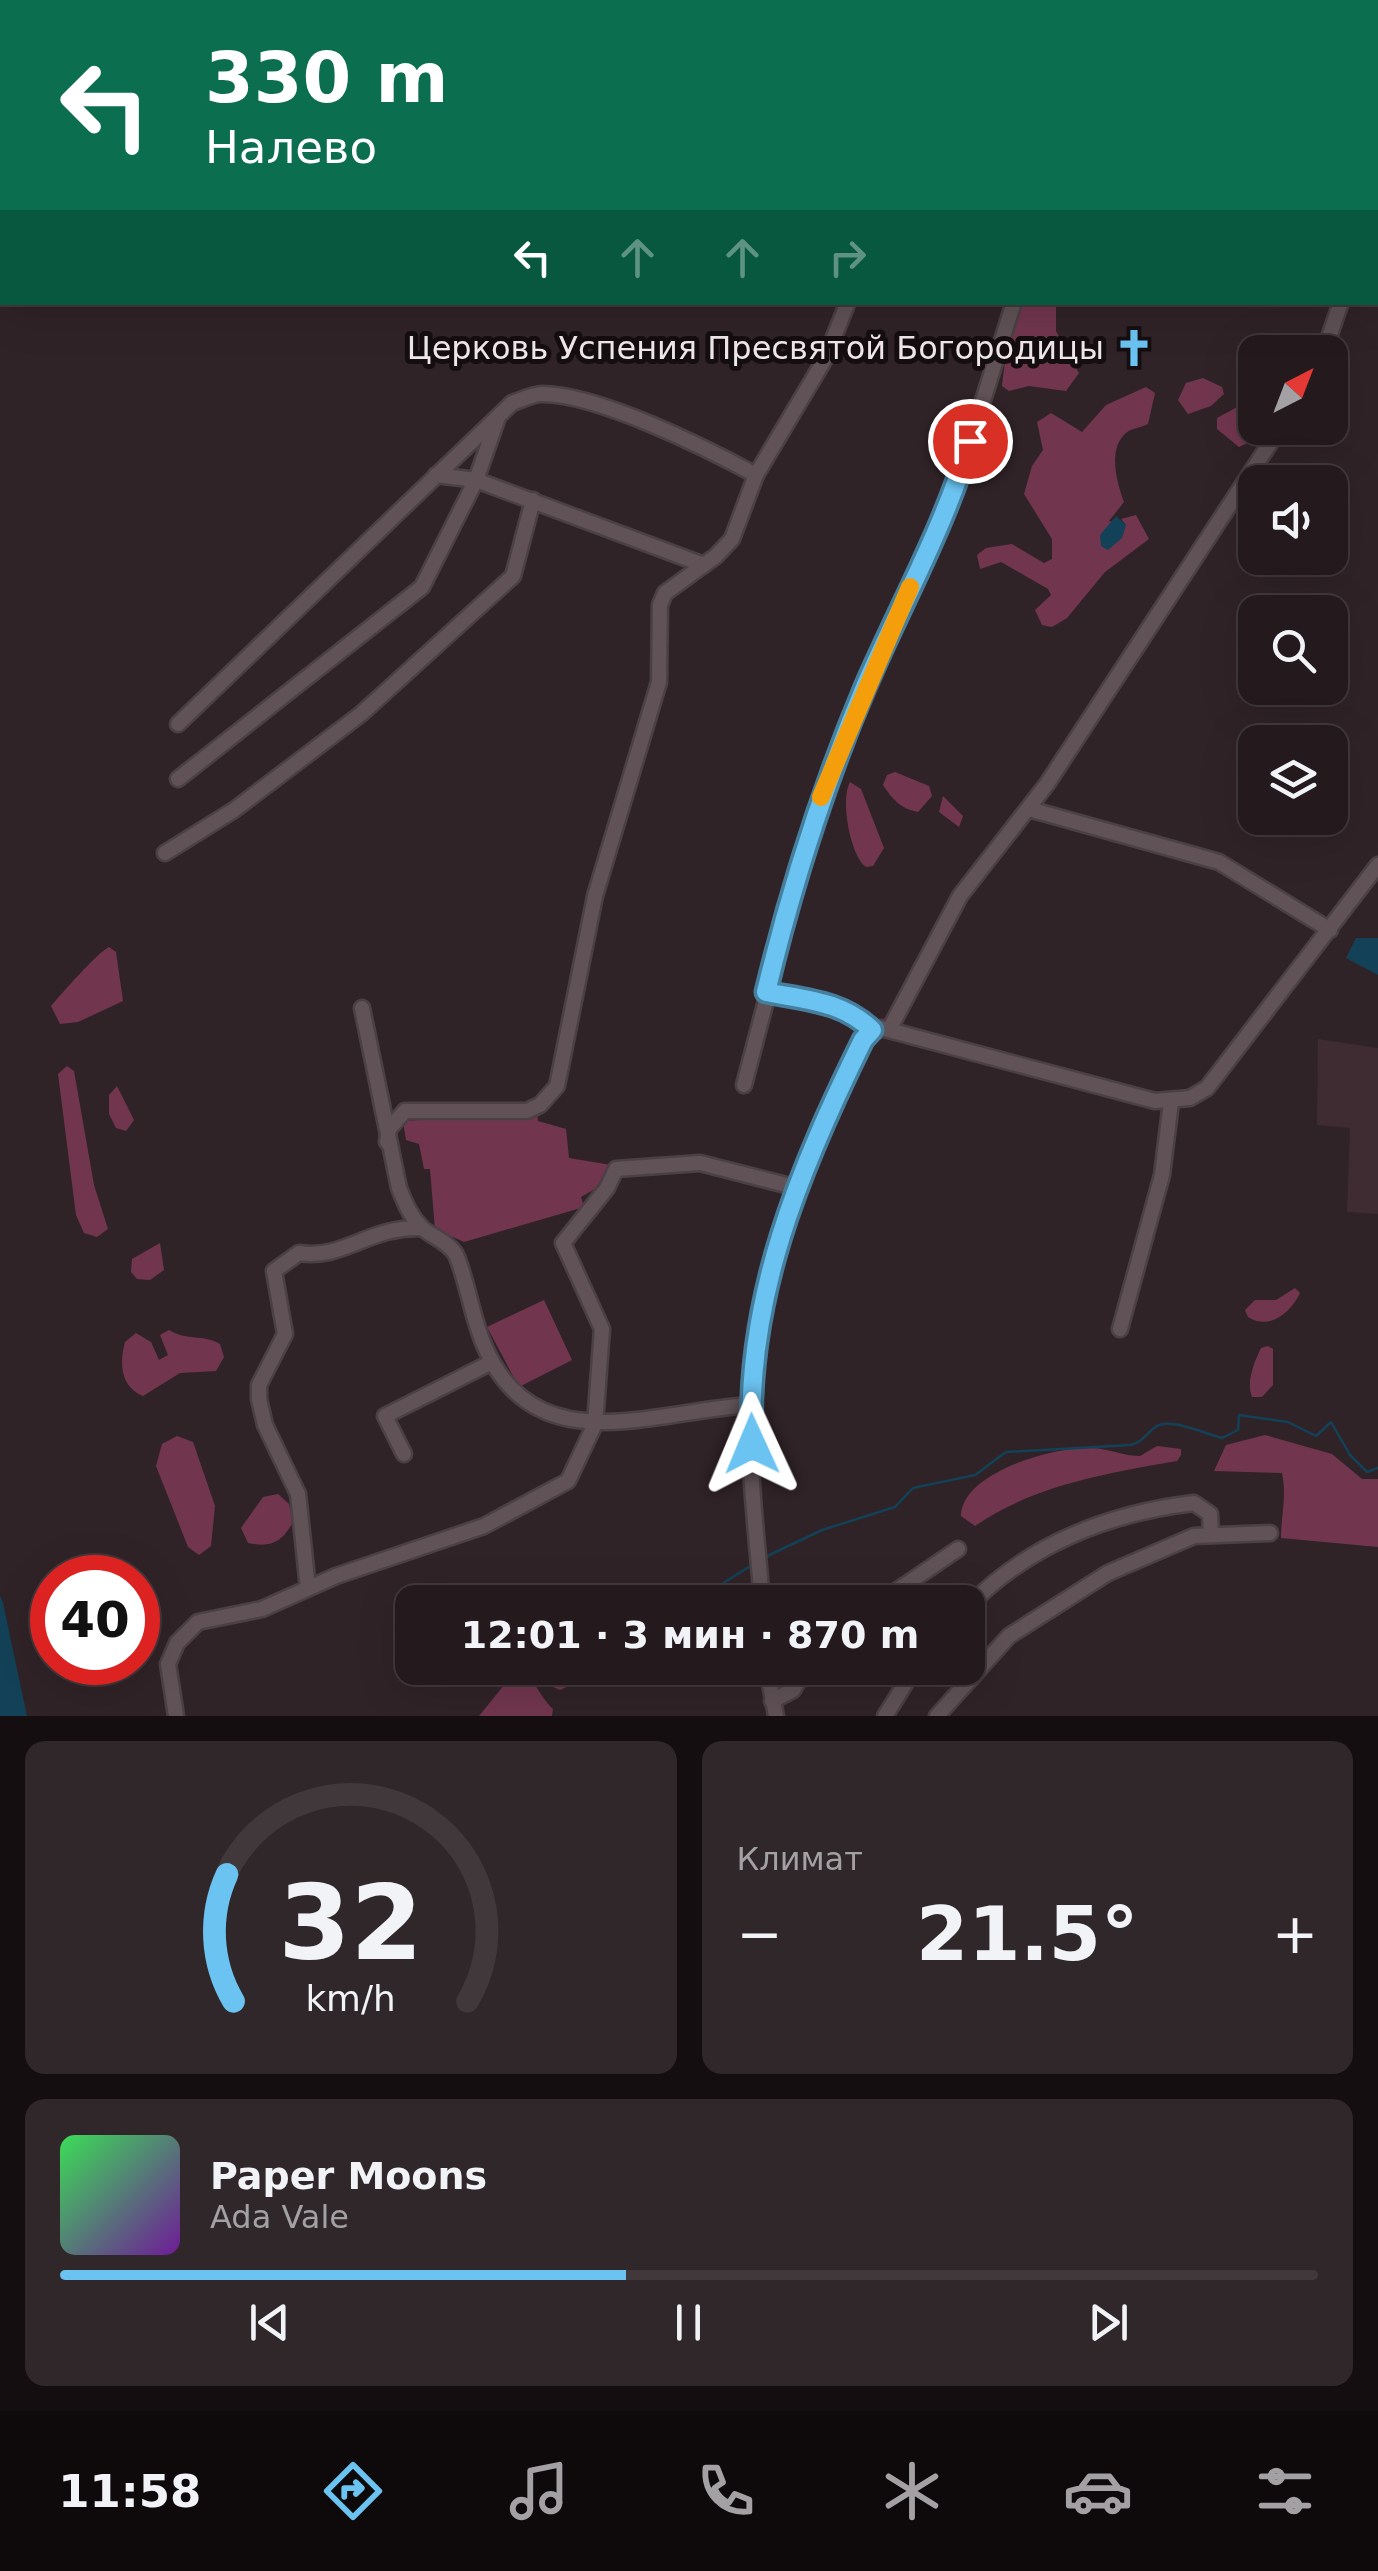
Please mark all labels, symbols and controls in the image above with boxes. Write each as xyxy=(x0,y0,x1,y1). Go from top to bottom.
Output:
text: 330 m xyxy=(205,37,448,119)
icon: left xyxy=(40,40,170,170)
text: Налево xyxy=(205,121,377,174)
icon: left xyxy=(505,230,560,285)
icon: ahead xyxy=(610,230,665,285)
icon: ahead xyxy=(715,230,770,285)
icon: right xyxy=(820,230,875,285)
church icon: Церковь Успения Пресвятой Богородицы xyxy=(1113,327,1155,369)
place label: Церковь Успения Пресвятой Богородицы xyxy=(407,329,1104,367)
north arrow xyxy=(1238,335,1348,445)
map controls xyxy=(1238,335,1348,835)
pin xyxy=(928,399,1013,484)
icon: arrive xyxy=(943,414,998,469)
button: sound xyxy=(1238,465,1348,575)
button: search xyxy=(1238,595,1348,705)
button: layers xyxy=(1238,725,1348,835)
position arrow xyxy=(700,1392,804,1496)
speed limit sign: 40 xyxy=(30,1555,160,1685)
text: 12:01 · 3 мин · 870 m xyxy=(461,1613,919,1657)
text: Климат xyxy=(737,1840,863,1878)
text: 32 xyxy=(278,1862,423,1984)
text: 21.5° xyxy=(916,1890,1139,1978)
text: − xyxy=(737,1902,783,1966)
text: + xyxy=(1272,1902,1318,1966)
text: km/h xyxy=(306,1978,396,2019)
text: Paper Moons xyxy=(210,2154,487,2198)
text: Ada Vale xyxy=(210,2198,349,2236)
icon: previous xyxy=(242,2295,297,2350)
icon: pause xyxy=(661,2295,716,2350)
icon: next xyxy=(1081,2295,1136,2350)
icon: directions xyxy=(318,2456,388,2526)
icon: music xyxy=(504,2456,574,2526)
icon: phone xyxy=(691,2456,761,2526)
icon: climate xyxy=(877,2456,947,2526)
icon: car xyxy=(1063,2456,1133,2526)
icon: filters xyxy=(1250,2456,1320,2526)
text: 11:58 xyxy=(58,2465,201,2518)

